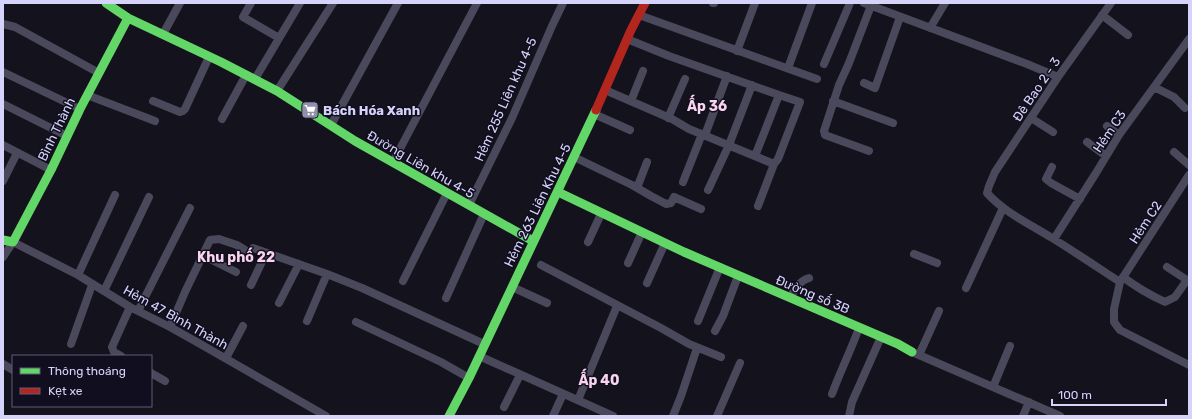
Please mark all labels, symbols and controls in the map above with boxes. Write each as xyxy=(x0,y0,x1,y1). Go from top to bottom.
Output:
street label: Hẻm 255 Liên khu 4-5 xyxy=(471,35,540,163)
street label: Đê Bao 2 - 3 xyxy=(1009,54,1063,124)
district label: Ấp 36 xyxy=(687,94,727,115)
street label: Bình Thành xyxy=(35,95,78,163)
supermarket icon: Bách Hóa Xanh xyxy=(300,100,320,120)
place label: Bách Hóa Xanh xyxy=(323,103,420,118)
street label: Hẻm C3 xyxy=(1090,107,1129,155)
street label: Đường Liên khu 4-5 xyxy=(364,128,477,202)
street label: Hẻm 263 Liên Khu 4-5 xyxy=(501,141,574,269)
street label: Hẻm C2 xyxy=(1126,198,1165,246)
district label: Khu phố 22 xyxy=(197,247,275,266)
street label: Đường số 3B xyxy=(773,271,852,318)
street label: Hẻm 47 Bình Thành xyxy=(121,282,231,353)
legend xyxy=(12,355,152,407)
text: Thông thoáng xyxy=(48,364,126,378)
district label: Ấp 40 xyxy=(579,368,619,389)
scale bar xyxy=(1052,381,1166,407)
text: Kẹt xe xyxy=(48,384,83,398)
text: 100 m xyxy=(1058,388,1092,402)

